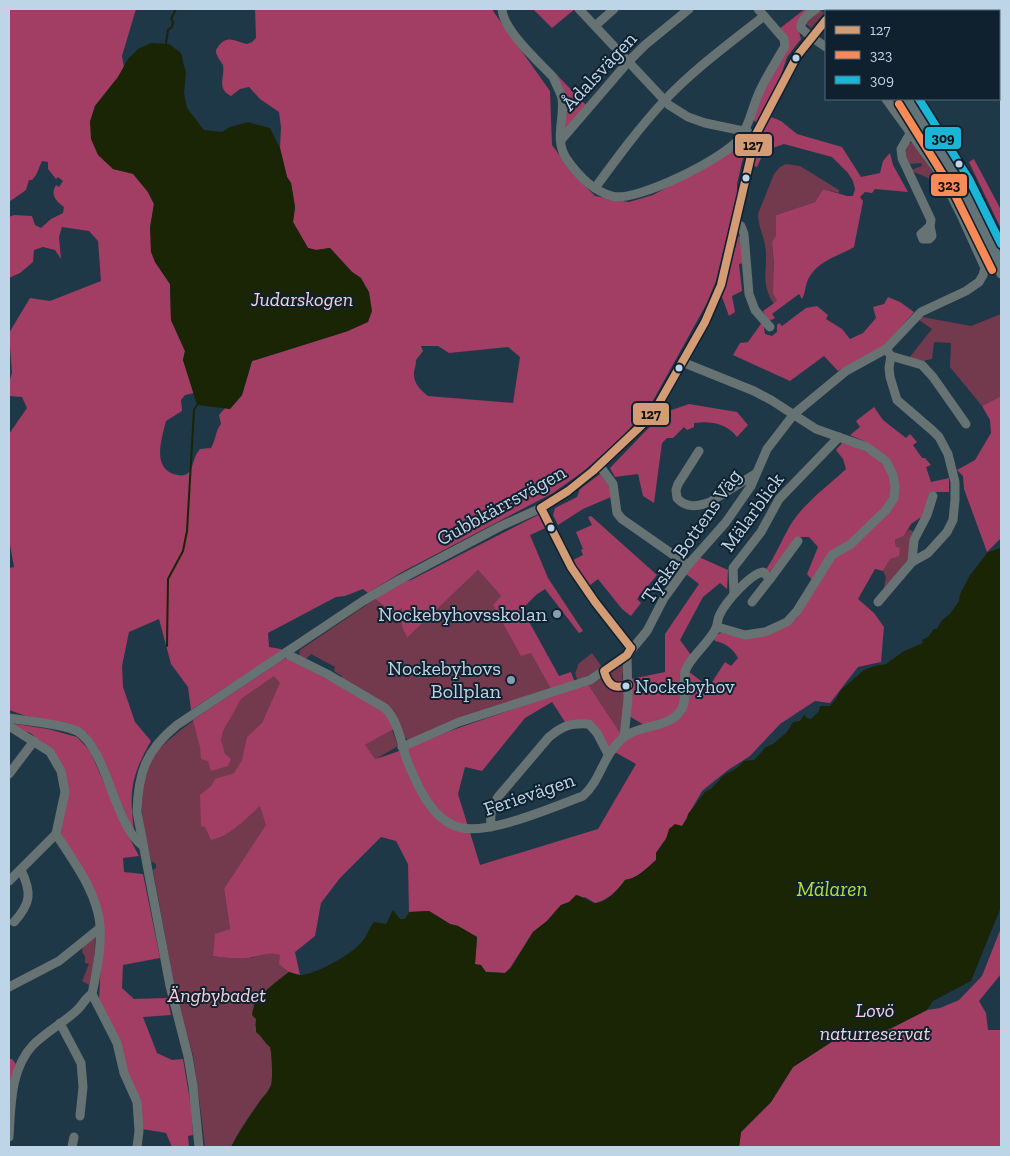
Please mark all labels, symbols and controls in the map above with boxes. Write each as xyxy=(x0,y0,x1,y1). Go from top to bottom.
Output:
legend xyxy=(825,10,1000,100)
text: 127 xyxy=(870,21,891,39)
street label: Ådalsvägen xyxy=(556,26,642,115)
text: 323 xyxy=(870,46,892,64)
unlabelled marker xyxy=(791,53,801,63)
text: 309 xyxy=(870,71,894,89)
line badge: 309 xyxy=(924,126,962,150)
text: 309 xyxy=(931,130,955,147)
line badge: 127 xyxy=(734,133,773,157)
text: 127 xyxy=(743,137,763,154)
unlabelled marker xyxy=(954,159,964,169)
unlabelled marker xyxy=(741,173,751,183)
line badge: 323 xyxy=(930,173,968,197)
text: 323 xyxy=(938,177,961,194)
park label: Judarskogen xyxy=(250,287,353,311)
unlabelled marker xyxy=(674,363,684,373)
line badge: 127 xyxy=(632,402,670,426)
text: 127 xyxy=(641,406,661,423)
street label: Gubbkärrsvägen xyxy=(432,459,570,550)
street label: Tyska Bottens Väg xyxy=(636,464,746,608)
street label: Mälarblick xyxy=(715,467,789,556)
unlabelled marker xyxy=(546,523,556,533)
place label: Nockebyhovsskolan xyxy=(378,602,548,626)
marker: Nockebyhovsskolan xyxy=(551,608,563,620)
place label: Nockebyhovs Bollplan xyxy=(388,656,502,703)
marker: Nockebyhovs Bollplan xyxy=(505,674,517,686)
place label: Nockebyhov xyxy=(635,675,735,698)
marker: Nockebyhov xyxy=(621,681,631,691)
street label: Ferievägen xyxy=(480,767,578,821)
water label: Mälaren xyxy=(796,876,868,901)
park label: Ängbybadet xyxy=(167,983,266,1007)
park label: Lovö naturreservat xyxy=(820,998,930,1045)

